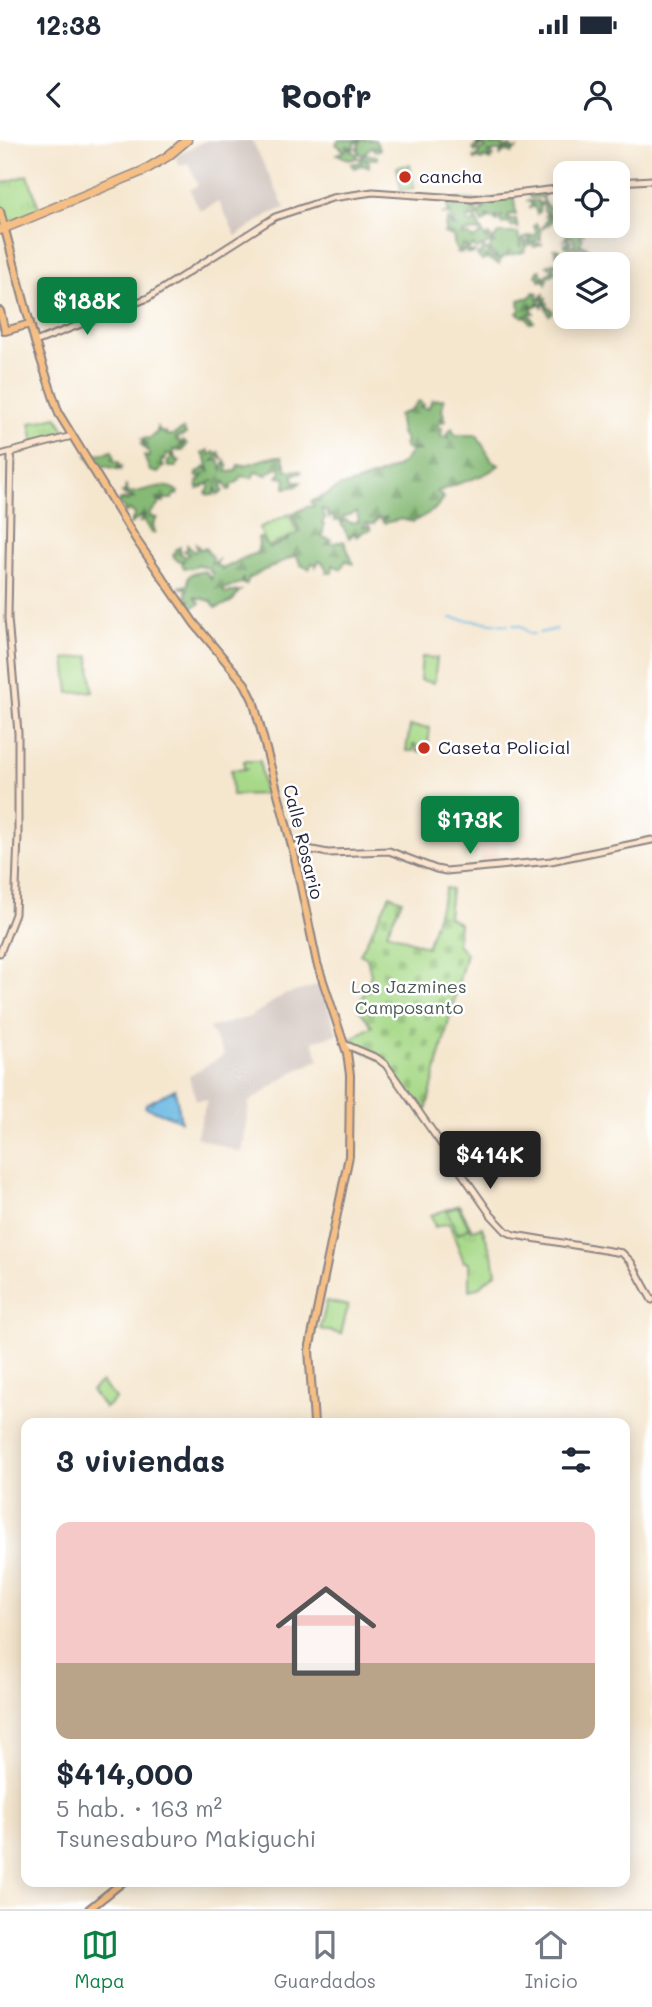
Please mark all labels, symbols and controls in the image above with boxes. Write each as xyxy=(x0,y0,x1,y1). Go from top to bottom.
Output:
text: 12:38 xyxy=(35,8,101,42)
text: Roofr xyxy=(280,74,372,116)
icon: back xyxy=(35,76,73,114)
icon: person xyxy=(579,76,617,114)
map controls xyxy=(553,161,630,329)
button: locate xyxy=(553,161,630,238)
place label: cancha xyxy=(419,164,483,188)
marker: cancha xyxy=(397,169,413,185)
button: layers xyxy=(553,252,630,329)
pin: $188K xyxy=(38,278,136,337)
text: $188K xyxy=(53,285,121,315)
place label: Caseta Policial xyxy=(438,735,570,759)
marker: Caseta Policial xyxy=(416,740,432,756)
street label: Calle Rosario xyxy=(278,782,330,902)
pin: $173K xyxy=(421,796,519,856)
text: $173K xyxy=(437,804,503,834)
park label: Los Jazmines Camposanto xyxy=(351,974,467,1019)
pin: $414K xyxy=(441,1132,539,1191)
text: $414K xyxy=(456,1139,524,1169)
text: 3 viviendas xyxy=(56,1440,225,1480)
icon: filters xyxy=(557,1441,595,1479)
icon: home xyxy=(263,1568,389,1694)
text: $414,000 xyxy=(56,1753,193,1793)
text: 5 hab. · 163 m² xyxy=(56,1793,222,1823)
text: Tsunesaburo Makiguchi xyxy=(56,1823,316,1853)
tab: Mapa xyxy=(74,1926,125,1993)
tab: Guardados xyxy=(274,1926,376,1993)
tab: Inicio xyxy=(525,1926,578,1993)

